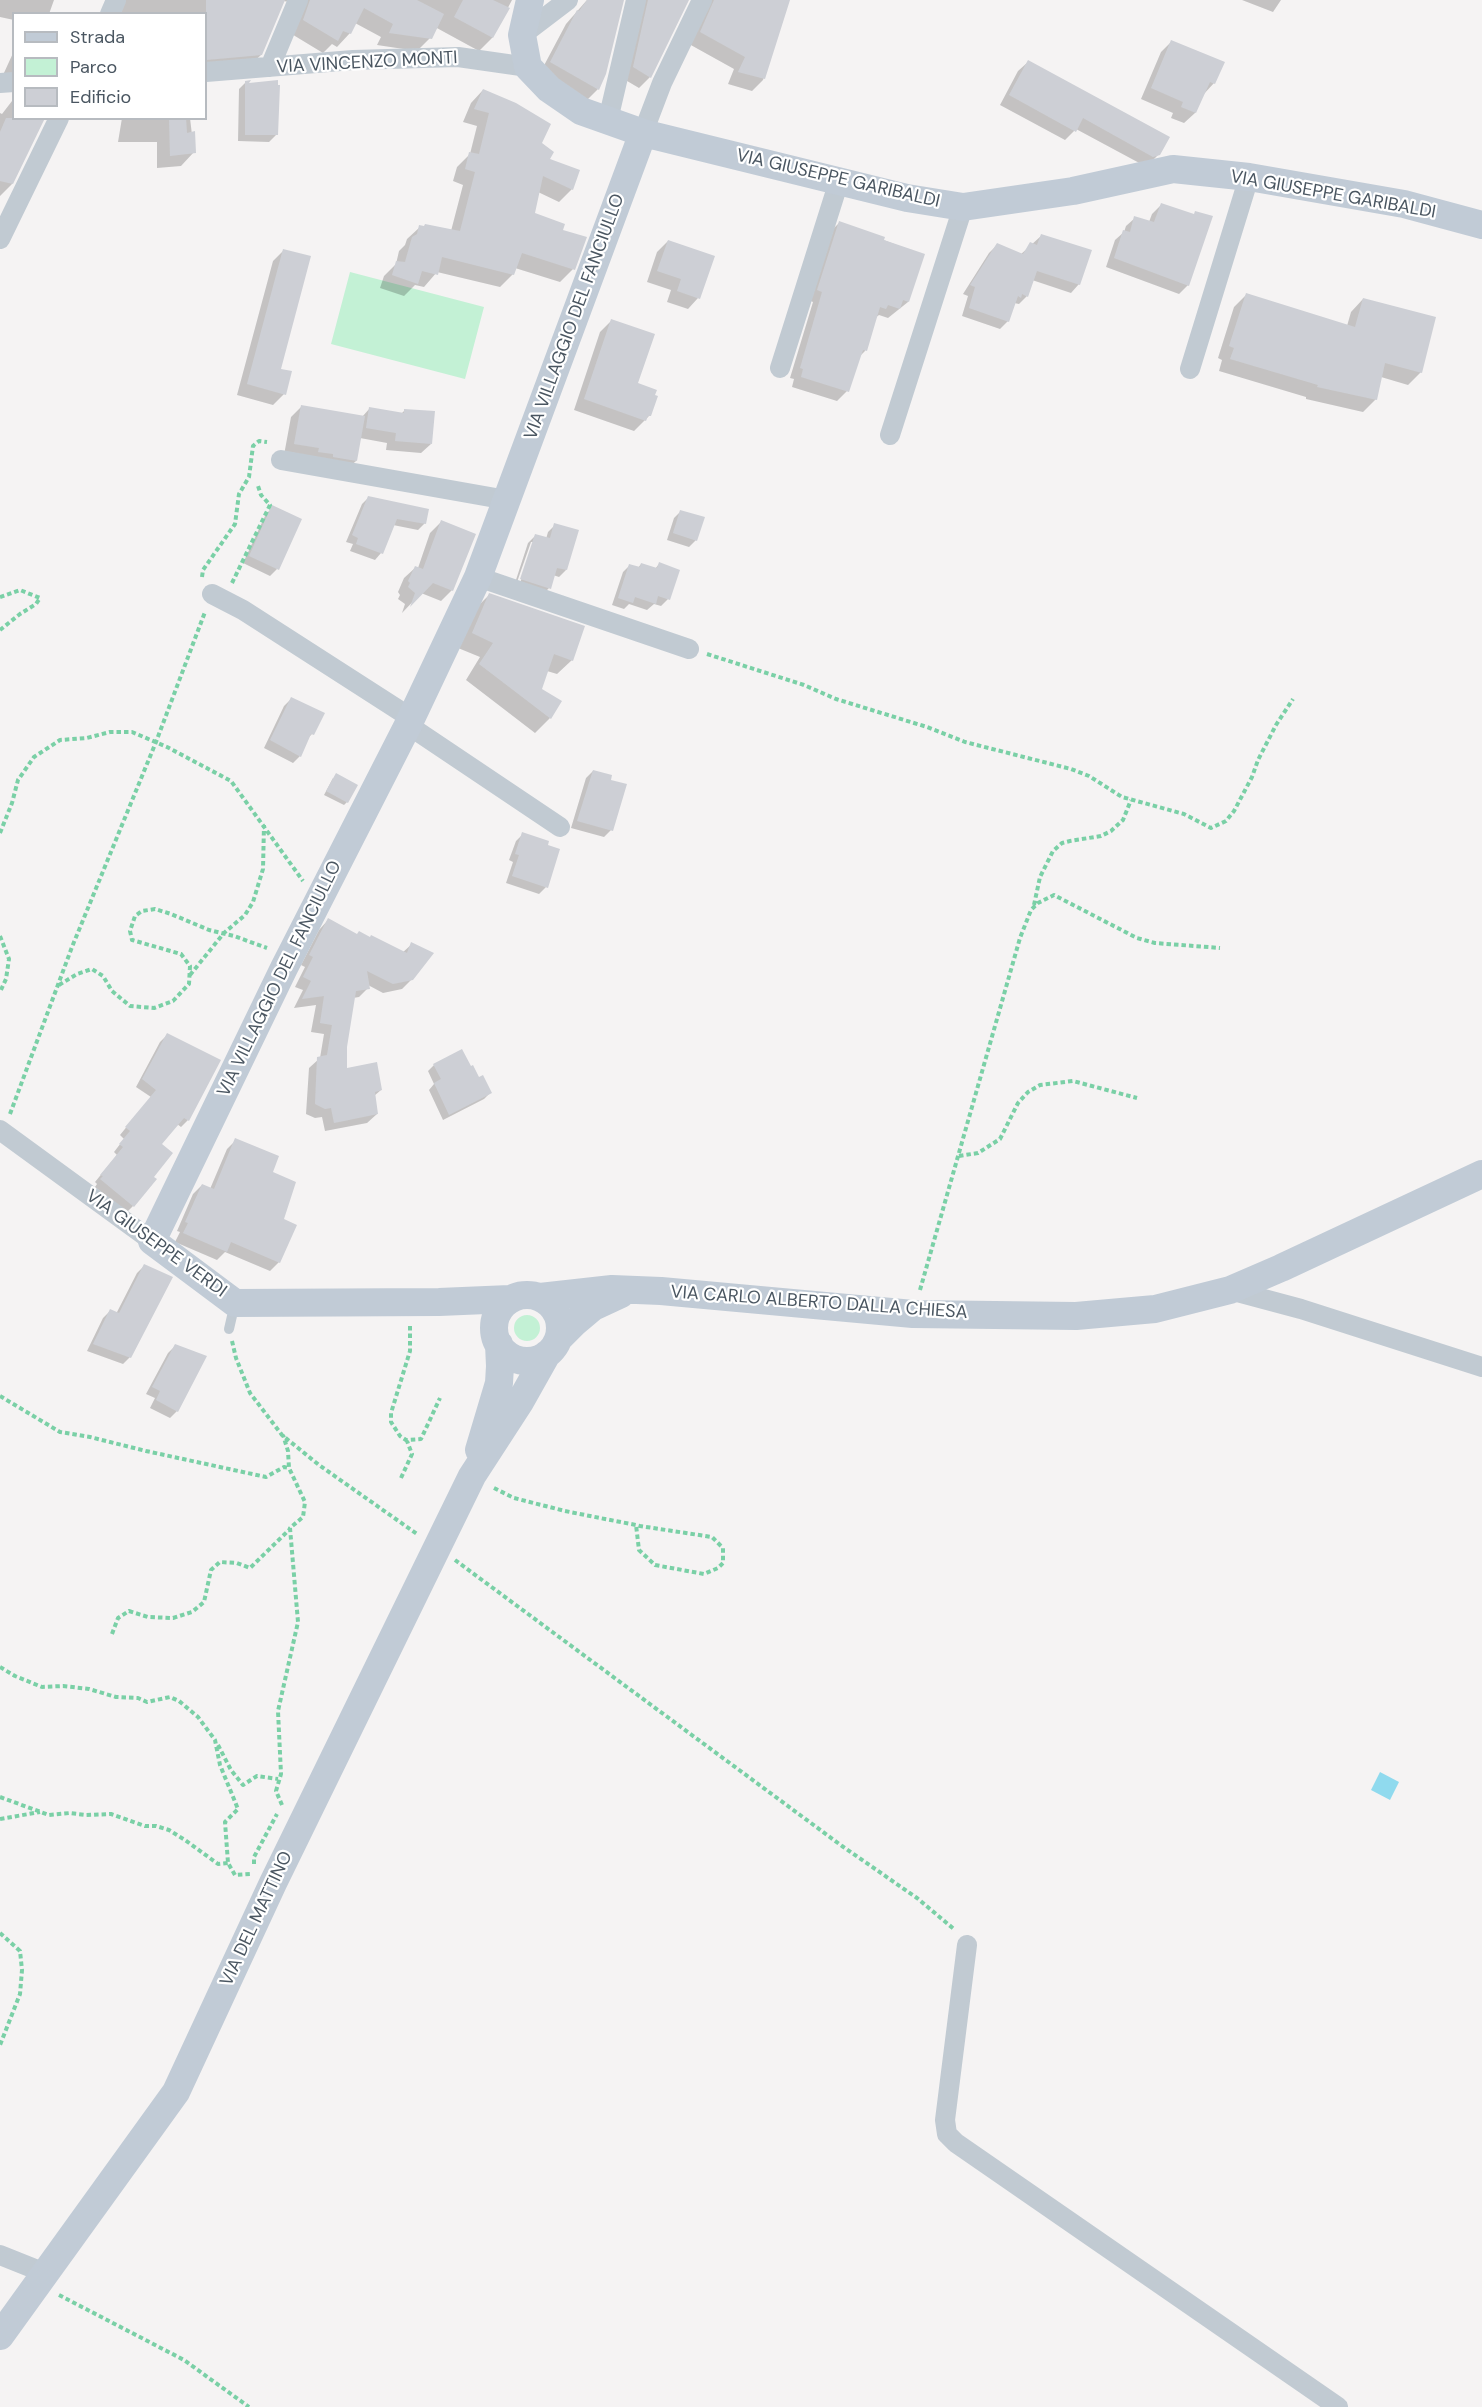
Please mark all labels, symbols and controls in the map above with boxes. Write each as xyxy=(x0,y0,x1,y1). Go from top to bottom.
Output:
legend xyxy=(12,12,207,120)
text: Strada xyxy=(70,25,125,49)
street label: VIA VINCENZO MONTI xyxy=(276,47,458,79)
text: Parco xyxy=(70,55,117,79)
text: Edificio xyxy=(70,85,131,109)
street label: VIA GIUSEPPE GARIBALDI xyxy=(734,145,942,213)
street label: VIA GIUSEPPE GARIBALDI xyxy=(1229,166,1437,224)
street label: VIA VILLAGGIO DEL FANCIULLO xyxy=(520,191,630,443)
street label: VIA VILLAGGIO DEL FANCIULLO xyxy=(213,857,347,1101)
street label: VIA GIUSEPPE VERDI xyxy=(81,1186,231,1302)
street label: VIA CARLO ALBERTO DALLA CHIESA xyxy=(670,1282,968,1324)
street label: VIA DEL MATTINO xyxy=(216,1848,298,1990)

